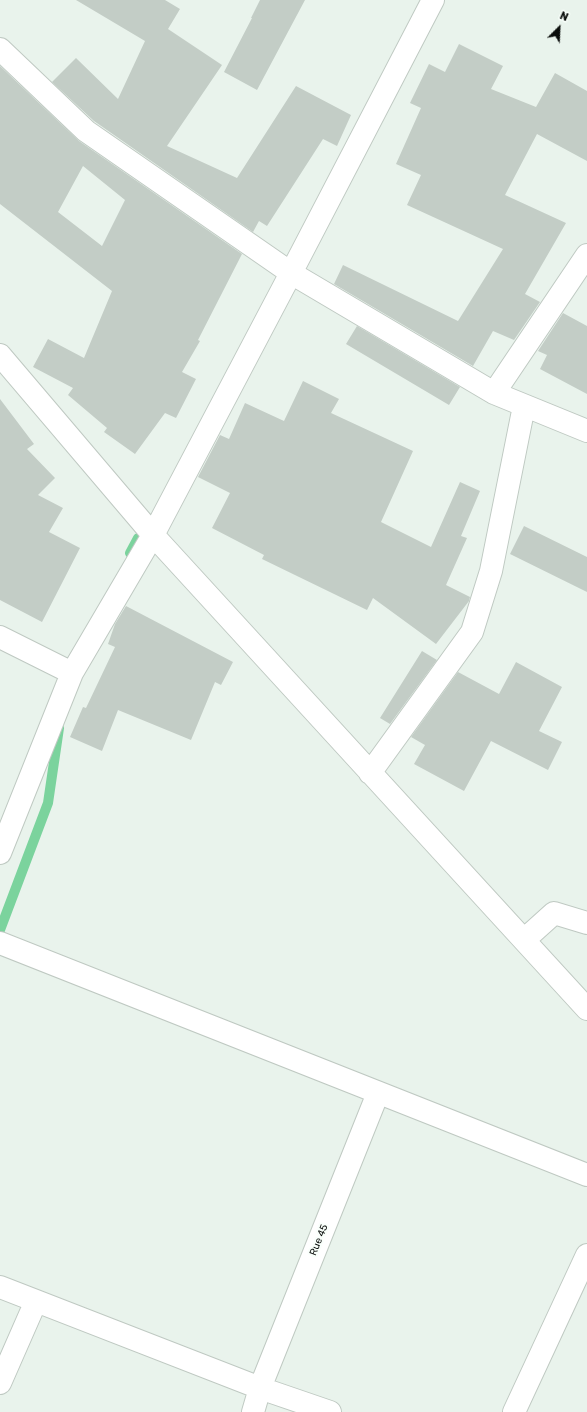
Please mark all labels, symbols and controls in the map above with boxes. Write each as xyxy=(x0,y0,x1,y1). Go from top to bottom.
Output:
north arrow xyxy=(539,8,579,48)
text: N xyxy=(558,9,570,24)
street label: Rue 45 xyxy=(307,1223,331,1257)

